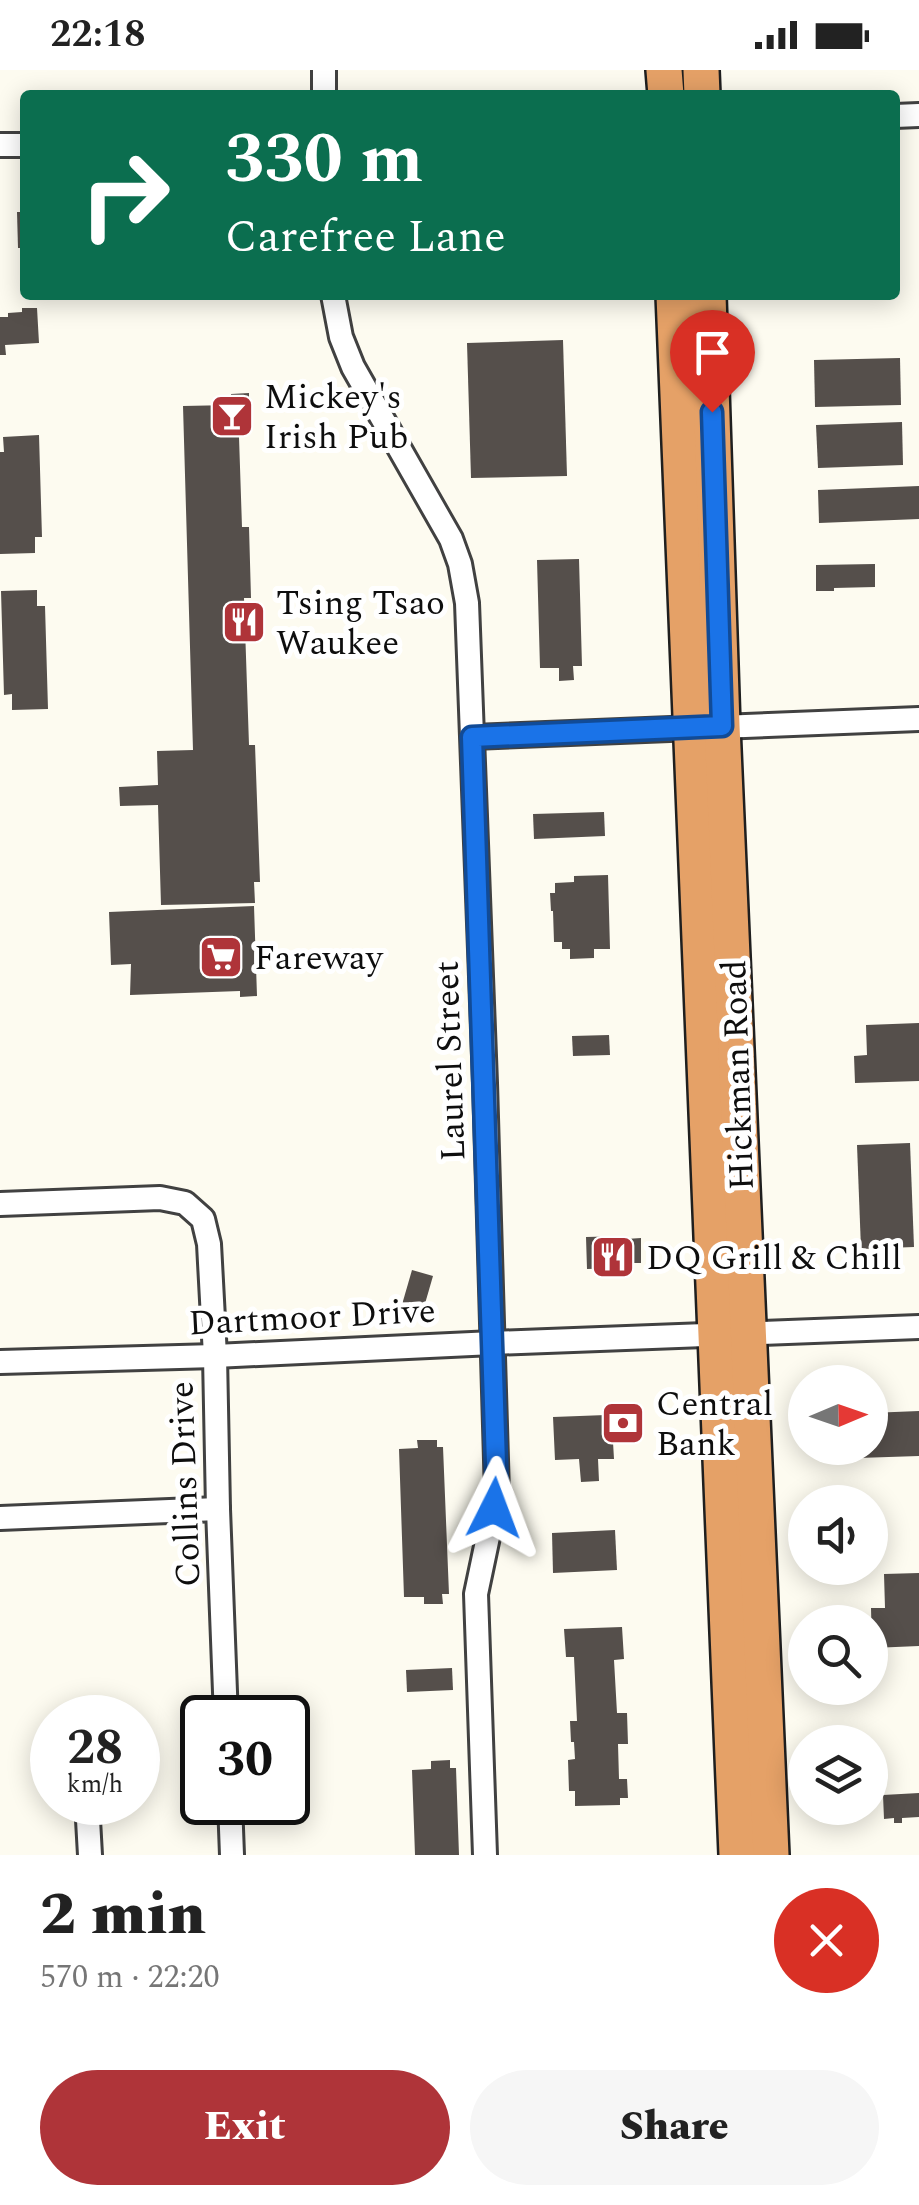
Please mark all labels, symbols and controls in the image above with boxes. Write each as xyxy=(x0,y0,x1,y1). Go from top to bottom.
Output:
text: 22:18 xyxy=(50,6,145,64)
text: 330 m xyxy=(225,107,423,213)
icon: right xyxy=(60,130,190,260)
text: Carefree Lane xyxy=(225,203,506,272)
pin xyxy=(670,310,755,413)
icon: arrive xyxy=(685,325,740,380)
place label: Mickey's Irish Pub xyxy=(264,371,408,464)
bar icon: Mickey's Irish Pub xyxy=(209,393,255,439)
place label: Tsing Tsao Waukee xyxy=(276,577,445,670)
restaurant icon: Tsing Tsao Waukee xyxy=(221,599,267,645)
place label: Fareway xyxy=(254,932,384,985)
supermarket icon: Fareway xyxy=(198,934,244,980)
street label: Hickman Road xyxy=(708,959,769,1191)
street label: Laurel Street xyxy=(421,960,480,1162)
place label: DQ Grill & Chill xyxy=(646,1232,902,1285)
restaurant icon: DQ Grill & Chill xyxy=(590,1234,636,1280)
street label: Dartmoor Drive xyxy=(187,1285,437,1350)
north arrow xyxy=(788,1365,888,1465)
map controls xyxy=(788,1365,888,1825)
place label: Central Bank xyxy=(656,1378,773,1471)
street label: Collins Drive xyxy=(155,1380,216,1588)
bank icon: Central Bank xyxy=(600,1400,646,1446)
position arrow xyxy=(442,1456,546,1560)
button: sound xyxy=(788,1485,888,1585)
button: search xyxy=(788,1605,888,1705)
speed limit sign: 30 xyxy=(180,1695,310,1825)
text: 28 xyxy=(67,1710,123,1786)
button: layers xyxy=(788,1725,888,1825)
text: km/h xyxy=(67,1766,123,1804)
text: 2 min xyxy=(40,1869,206,1961)
button: close xyxy=(774,1888,879,1993)
text: 570 m · 22:20 xyxy=(40,1953,220,2002)
button: Exit xyxy=(40,2070,450,2185)
button: Share xyxy=(470,2070,879,2185)

